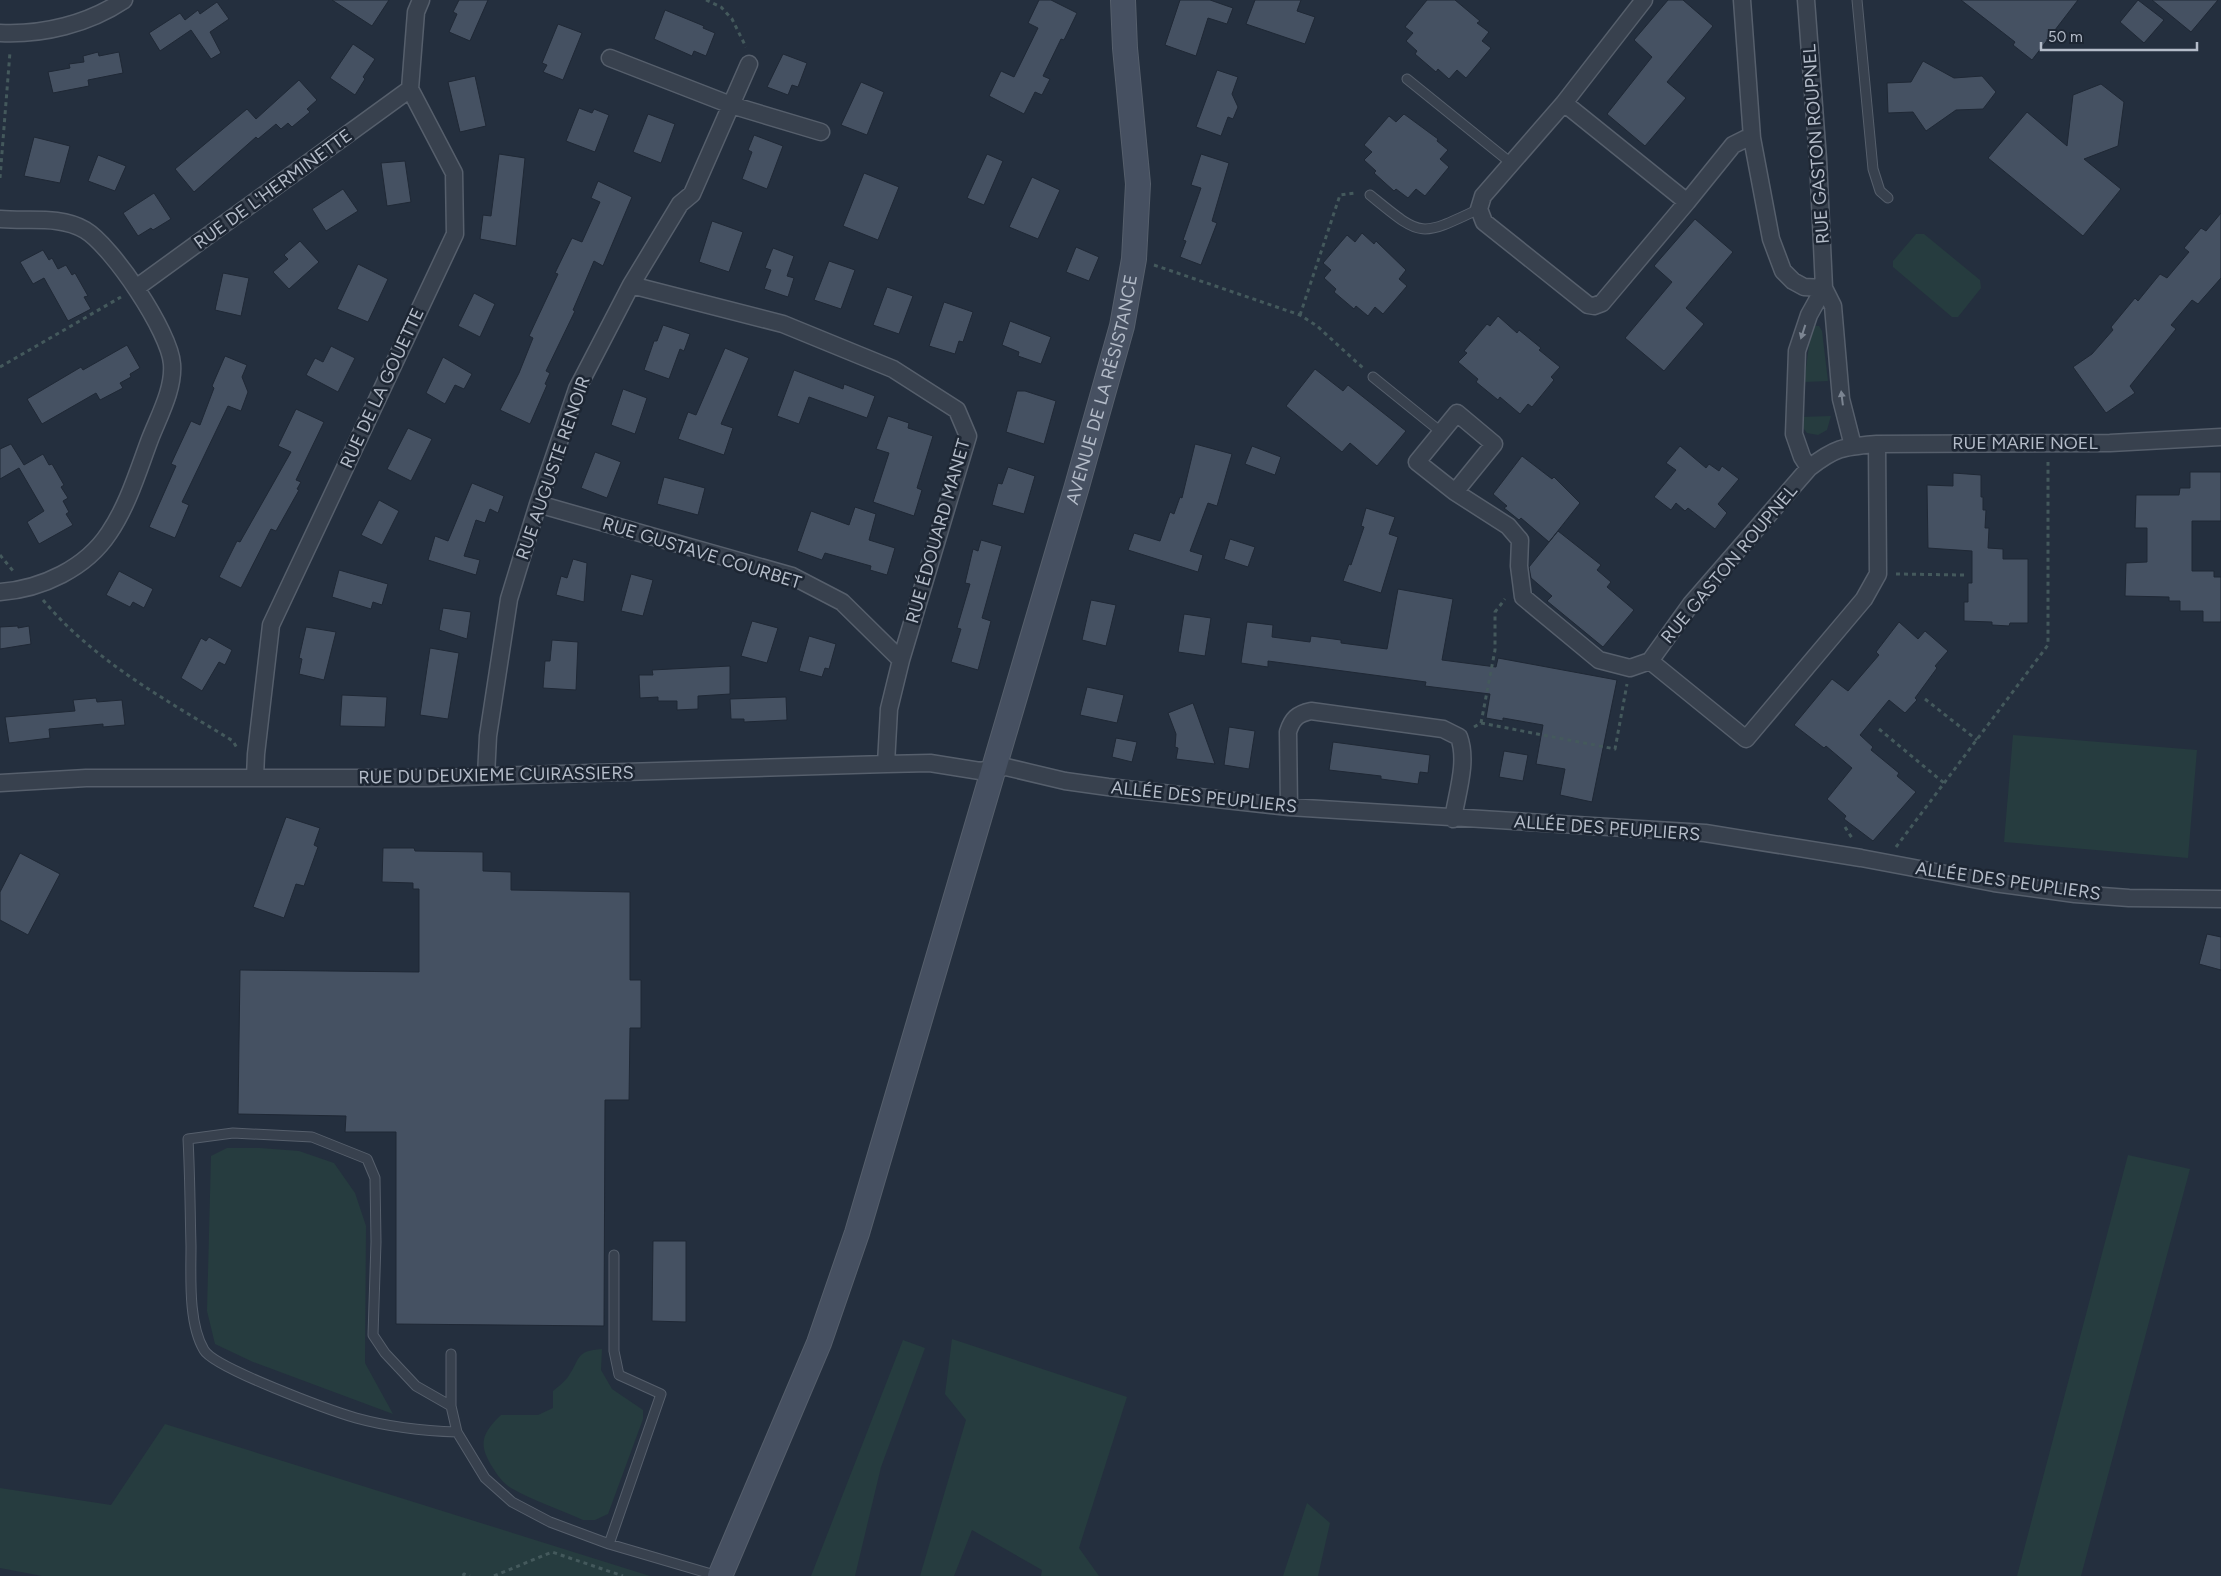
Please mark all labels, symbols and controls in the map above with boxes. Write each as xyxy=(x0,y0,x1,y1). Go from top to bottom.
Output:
scale bar xyxy=(2041,20,2197,52)
text: 50 m xyxy=(2048,28,2083,46)
street label: RUE GASTON ROUPNEL xyxy=(1798,43,1834,245)
street label: RUE DE L'HERMINETTE xyxy=(190,124,356,254)
street label: AVENUE DE LA RÉSISTANCE xyxy=(1061,273,1142,507)
street label: RUE DE LA GOUETTE xyxy=(335,304,429,472)
one-way arrow xyxy=(1799,324,1807,339)
street label: RUE AUGUSTE RENOIR xyxy=(511,373,595,563)
one-way arrow xyxy=(1838,390,1846,406)
street label: RUE MARIE NOEL xyxy=(1952,432,2098,454)
street label: RUE ÉDOUARD MANET xyxy=(901,436,975,626)
street label: RUE GASTON ROUPNEL xyxy=(1656,480,1802,648)
street label: RUE GUSTAVE COURBET xyxy=(600,512,804,594)
street label: RUE DU DEUXIEME CUIRASSIERS xyxy=(358,762,634,788)
street label: ALLÉE DES PEUPLIERS xyxy=(1110,776,1298,818)
street label: ALLÉE DES PEUPLIERS xyxy=(1513,811,1701,845)
street label: ALLÉE DES PEUPLIERS xyxy=(1914,857,2102,905)

